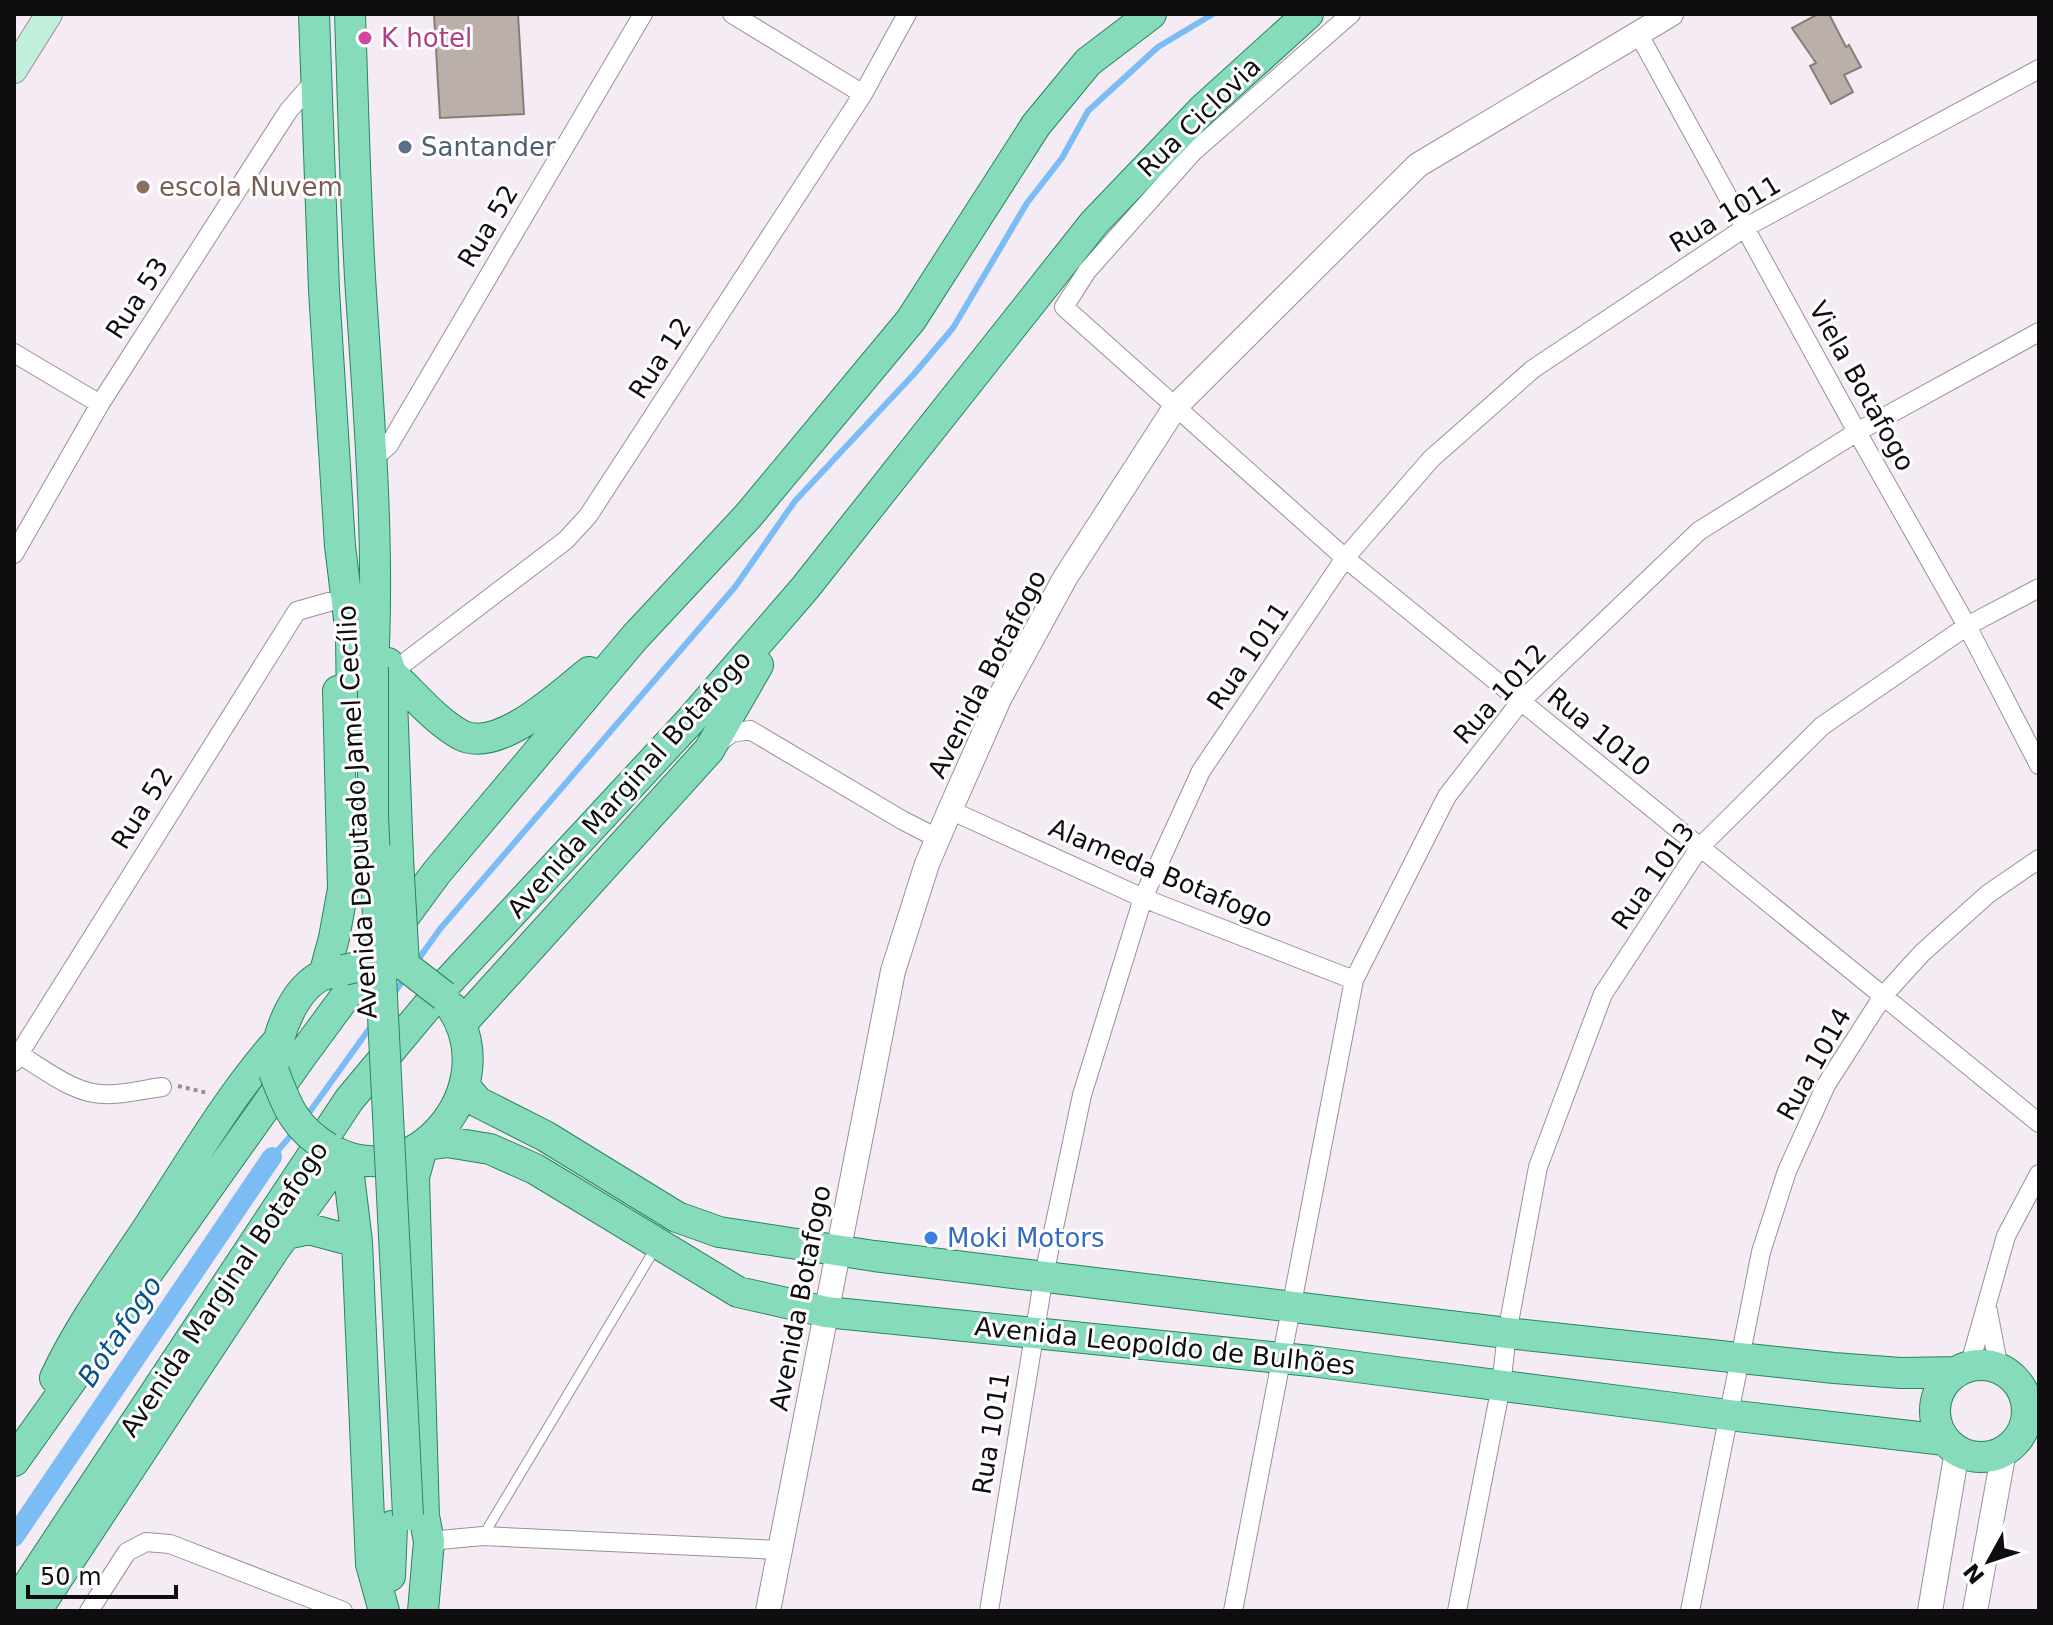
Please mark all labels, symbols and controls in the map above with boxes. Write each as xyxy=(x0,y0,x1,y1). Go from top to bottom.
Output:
place label: K hotel xyxy=(381,23,472,53)
marker: K hotel xyxy=(356,29,374,47)
street label: Rua Ciclovia xyxy=(1131,51,1267,183)
place label: Santander xyxy=(421,132,556,162)
marker: Santander xyxy=(396,138,414,156)
street label: Rua 1011 xyxy=(1664,169,1786,259)
place label: escola Nuvem xyxy=(159,172,343,202)
marker: escola Nuvem xyxy=(134,178,152,196)
street label: Rua 52 xyxy=(452,179,524,273)
street label: Rua 53 xyxy=(100,252,174,344)
street label: Viela Botafogo xyxy=(1803,296,1921,476)
street label: Rua 12 xyxy=(623,312,697,404)
street label: Avenida Botafogo xyxy=(922,565,1052,783)
street label: Rua 1011 xyxy=(1201,596,1295,716)
street label: Avenida Deputado Jamel Cecílio xyxy=(331,604,383,1020)
street label: Rua 1012 xyxy=(1447,638,1553,750)
street label: Avenida Marginal Botafogo xyxy=(501,644,757,924)
street label: Rua 1010 xyxy=(1541,681,1657,783)
street label: Rua 52 xyxy=(105,762,179,854)
street label: Alameda Botafogo xyxy=(1045,812,1277,934)
street label: Rua 1013 xyxy=(1605,817,1701,935)
street label: Rua 1014 xyxy=(1771,1003,1857,1125)
street label: Avenida Marginal Botafogo xyxy=(113,1135,335,1443)
street label: Avenida Botafogo xyxy=(763,1183,837,1413)
place label: Moki Motors xyxy=(947,1223,1105,1253)
marker: Moki Motors xyxy=(922,1229,940,1247)
water label: Botafogo xyxy=(71,1269,169,1393)
street label: Avenida Leopoldo de Bulhões xyxy=(973,1311,1357,1381)
street label: Rua 1011 xyxy=(967,1370,1015,1496)
north arrow xyxy=(1949,1521,2029,1601)
scale bar xyxy=(28,1549,176,1599)
text: N xyxy=(1959,1558,1990,1589)
text: 50 m xyxy=(40,1563,102,1591)

